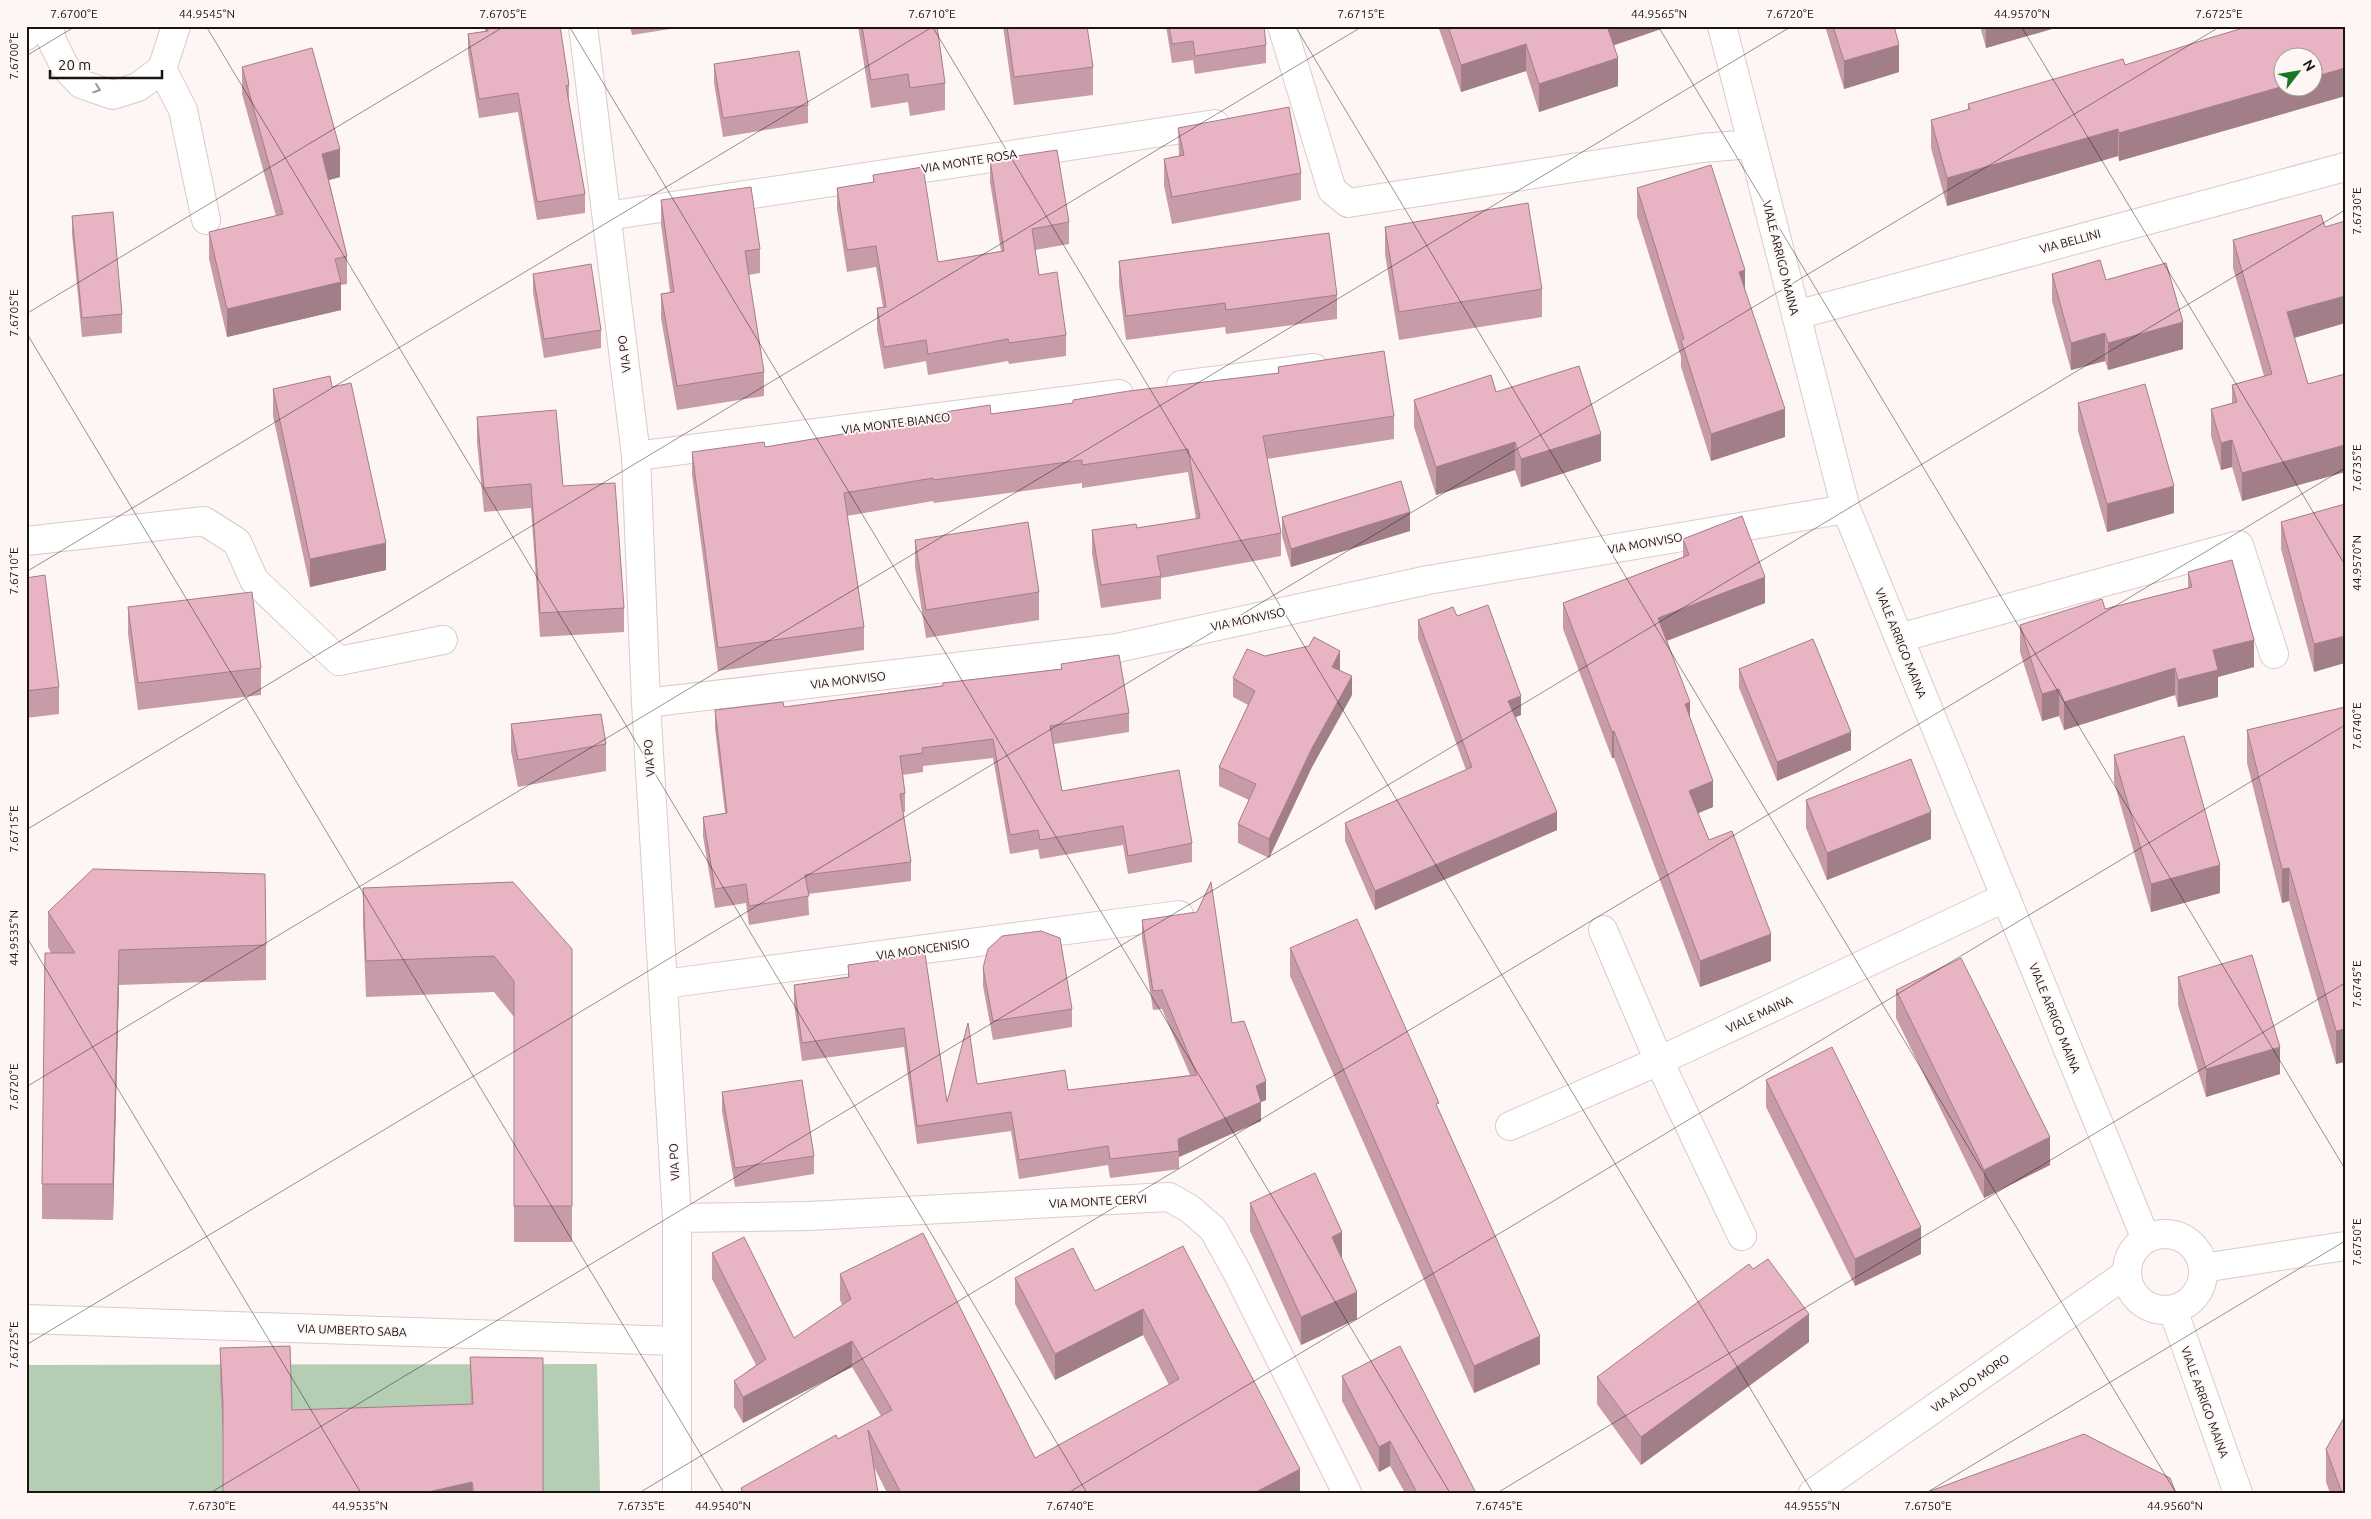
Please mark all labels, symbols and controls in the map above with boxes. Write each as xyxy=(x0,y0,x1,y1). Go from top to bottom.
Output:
text: 7.6700°E xyxy=(50,7,98,20)
text: 44.9545°N xyxy=(179,7,235,20)
text: 7.6705°E xyxy=(479,7,527,20)
text: 7.6710°E xyxy=(908,7,956,20)
text: 7.6715°E xyxy=(1337,7,1385,20)
text: 44.9565°N xyxy=(1631,7,1687,20)
text: 7.6720°E xyxy=(1766,7,1814,20)
text: 44.9570°N xyxy=(1994,7,2050,20)
text: 7.6725°E xyxy=(2195,7,2243,20)
text: 7.6700°E xyxy=(7,32,20,80)
scale bar xyxy=(50,48,162,80)
north arrow xyxy=(2274,48,2324,98)
text: 20 m xyxy=(58,56,91,73)
text: N xyxy=(2300,57,2319,74)
one-way arrow xyxy=(92,83,100,93)
street label: VIA MONTE ROSA xyxy=(920,147,1018,175)
text: 7.6730°E xyxy=(2350,187,2363,235)
street label: VIALE ARRIGO MAINA xyxy=(1760,199,1802,317)
street label: VIA BELLINI xyxy=(2038,227,2102,255)
text: 7.6705°E xyxy=(7,289,20,337)
street label: VIA PO xyxy=(615,334,633,374)
street label: VIA MONTE BIANCO xyxy=(841,410,951,436)
text: 7.6735°E xyxy=(2350,444,2363,492)
street label: VIA MONVISO xyxy=(1607,530,1683,556)
text: 44.9570°N xyxy=(2350,535,2363,591)
text: 7.6710°E xyxy=(7,547,20,595)
street label: VIALE ARRIGO MAINA xyxy=(1873,586,1929,700)
street label: VIA MONVISO xyxy=(1210,605,1286,633)
street label: VIA MONVISO xyxy=(810,669,886,691)
text: 7.6740°E xyxy=(2350,702,2363,750)
street label: VIA PO xyxy=(641,739,657,777)
text: 7.6715°E xyxy=(7,805,20,853)
text: 44.9535°N xyxy=(7,910,20,966)
street label: VIA MONCENISIO xyxy=(876,936,970,962)
text: 7.6745°E xyxy=(2350,960,2363,1008)
street label: VIALE ARRIGO MAINA xyxy=(2027,961,2083,1075)
street label: VIALE MAINA xyxy=(1724,993,1794,1035)
text: 7.6720°E xyxy=(7,1063,20,1111)
street label: VIA PO xyxy=(667,1143,681,1181)
street label: VIA MONTE CERVI xyxy=(1049,1192,1147,1210)
text: 7.6750°E xyxy=(2350,1218,2363,1266)
text: 7.6725°E xyxy=(7,1321,20,1369)
street label: VIA UMBERTO SABA xyxy=(297,1322,407,1338)
street label: VIALE ARRIGO MAINA xyxy=(2179,1345,2231,1460)
street label: VIA ALDO MORO xyxy=(1929,1351,2011,1415)
text: 7.6730°E xyxy=(188,1499,236,1512)
text: 44.9535°N xyxy=(332,1499,388,1512)
text: 7.6735°E xyxy=(617,1499,665,1512)
text: 44.9540°N xyxy=(695,1499,751,1512)
text: 7.6740°E xyxy=(1046,1499,1094,1512)
text: 7.6745°E xyxy=(1475,1499,1523,1512)
text: 44.9555°N xyxy=(1784,1499,1840,1512)
text: 7.6750°E xyxy=(1904,1499,1952,1512)
text: 44.9560°N xyxy=(2147,1499,2203,1512)

